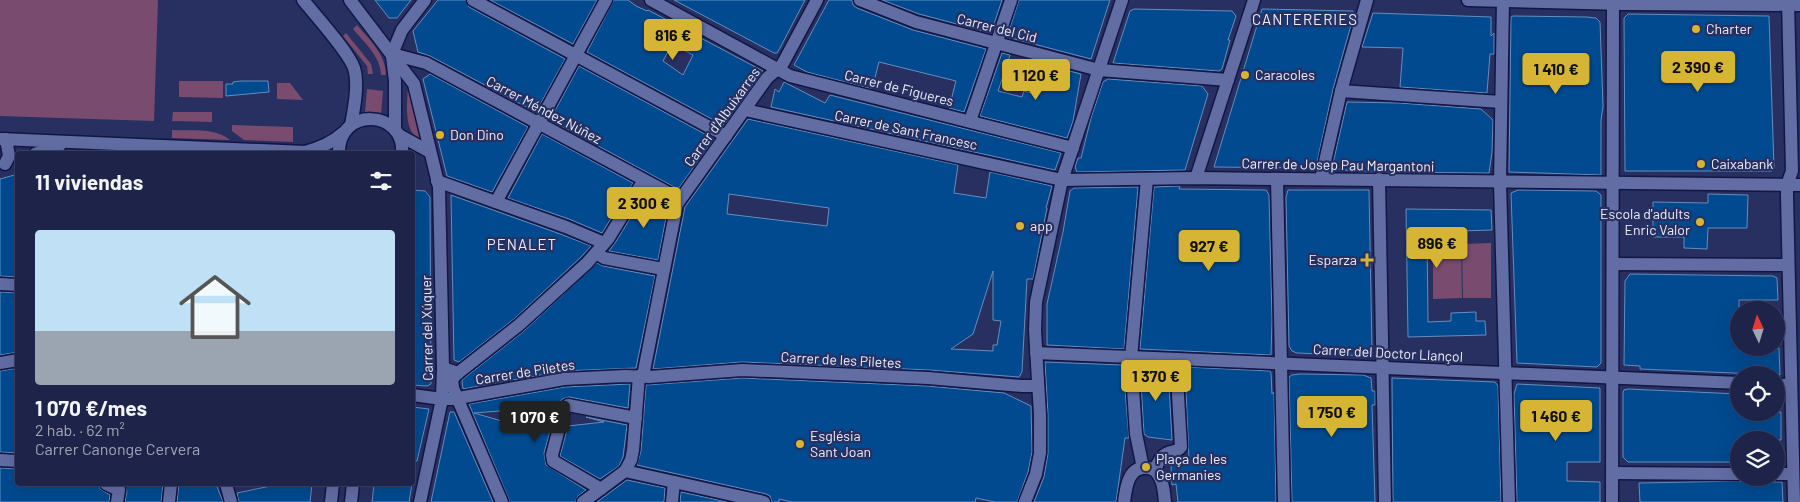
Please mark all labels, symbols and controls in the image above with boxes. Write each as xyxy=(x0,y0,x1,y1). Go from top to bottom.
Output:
street label: Carrer del Cid xyxy=(955,9,1039,46)
district label: CANTERERIES xyxy=(1252,10,1358,28)
pin: 816 € xyxy=(638,18,708,61)
place label: Charter xyxy=(1706,20,1752,37)
marker: Charter xyxy=(1690,23,1702,35)
text: 816 € xyxy=(655,25,691,44)
pin: 2 390 € xyxy=(1652,51,1744,93)
pin: 1 410 € xyxy=(1510,52,1602,95)
text: 2 390 € xyxy=(1672,57,1724,76)
pin: 1 120 € xyxy=(990,58,1082,101)
text: 1 410 € xyxy=(1533,59,1579,78)
street label: Carrer d'Albuixarres xyxy=(680,64,763,170)
text: 1 120 € xyxy=(1013,65,1059,84)
street label: Carrer de Figueres xyxy=(843,66,956,109)
place label: Caracoles xyxy=(1255,66,1315,83)
marker: Caracoles xyxy=(1239,69,1251,81)
street label: Carrer Méndez Núñez xyxy=(484,72,605,147)
street label: Carrer de Sant Francesc xyxy=(833,106,979,153)
place label: Don Dino xyxy=(450,126,504,143)
marker: Don Dino xyxy=(434,129,446,141)
street label: Carrer de Josep Pau Margantoni xyxy=(1241,154,1435,175)
place label: Caixabank xyxy=(1711,155,1773,172)
marker: Caixabank xyxy=(1695,158,1707,170)
icon: filters xyxy=(367,167,395,195)
text: 11 viviendas xyxy=(35,169,143,194)
pin: 2 300 € xyxy=(598,186,690,229)
text: 2 300 € xyxy=(618,193,670,212)
place label: Escola d'adults Enric Valor xyxy=(1600,205,1690,238)
marker: Escola d'adults Enric Valor xyxy=(1694,216,1706,228)
place label: app xyxy=(1030,217,1053,234)
marker: app xyxy=(1014,220,1026,232)
pin: 896 € xyxy=(1402,226,1472,269)
pin: 927 € xyxy=(1174,230,1244,272)
text: 896 € xyxy=(1417,233,1457,252)
district label: PENALET xyxy=(487,235,557,253)
text: 927 € xyxy=(1190,236,1228,255)
place label: Esparza xyxy=(1308,251,1357,268)
marker: Esparza xyxy=(1361,254,1373,266)
icon: home xyxy=(170,262,260,352)
street label: Carrer del Xúquer xyxy=(417,275,436,381)
north arrow xyxy=(1730,301,1785,356)
map controls xyxy=(1730,301,1785,486)
street label: Carrer del Doctor Llançol xyxy=(1313,340,1463,365)
street label: Carrer de les Piletes xyxy=(780,348,902,371)
street label: Carrer de Piletes xyxy=(474,355,576,388)
pin: 1 370 € xyxy=(1110,360,1202,402)
text: 1 370 € xyxy=(1132,366,1180,385)
button: locate xyxy=(1730,366,1785,421)
text: 1 070 €/mes xyxy=(35,395,147,420)
pin: 1 750 € xyxy=(1286,396,1378,438)
pin: 1 070 € xyxy=(489,400,581,443)
pin: 1 460 € xyxy=(1510,400,1602,442)
text: 1 750 € xyxy=(1308,402,1356,421)
text: 1 460 € xyxy=(1531,406,1581,425)
text: 1 070 € xyxy=(511,407,559,426)
text: 2 hab. · 62 m² xyxy=(35,420,125,439)
place label: Església Sant Joan xyxy=(810,427,871,460)
button: layers xyxy=(1730,431,1785,486)
marker: Església Sant Joan xyxy=(794,438,806,450)
text: Carrer Canonge Cervera xyxy=(35,439,200,458)
place label: Plaça de les Germanies xyxy=(1156,450,1227,483)
marker: Plaça de les Germanies xyxy=(1140,461,1152,473)

